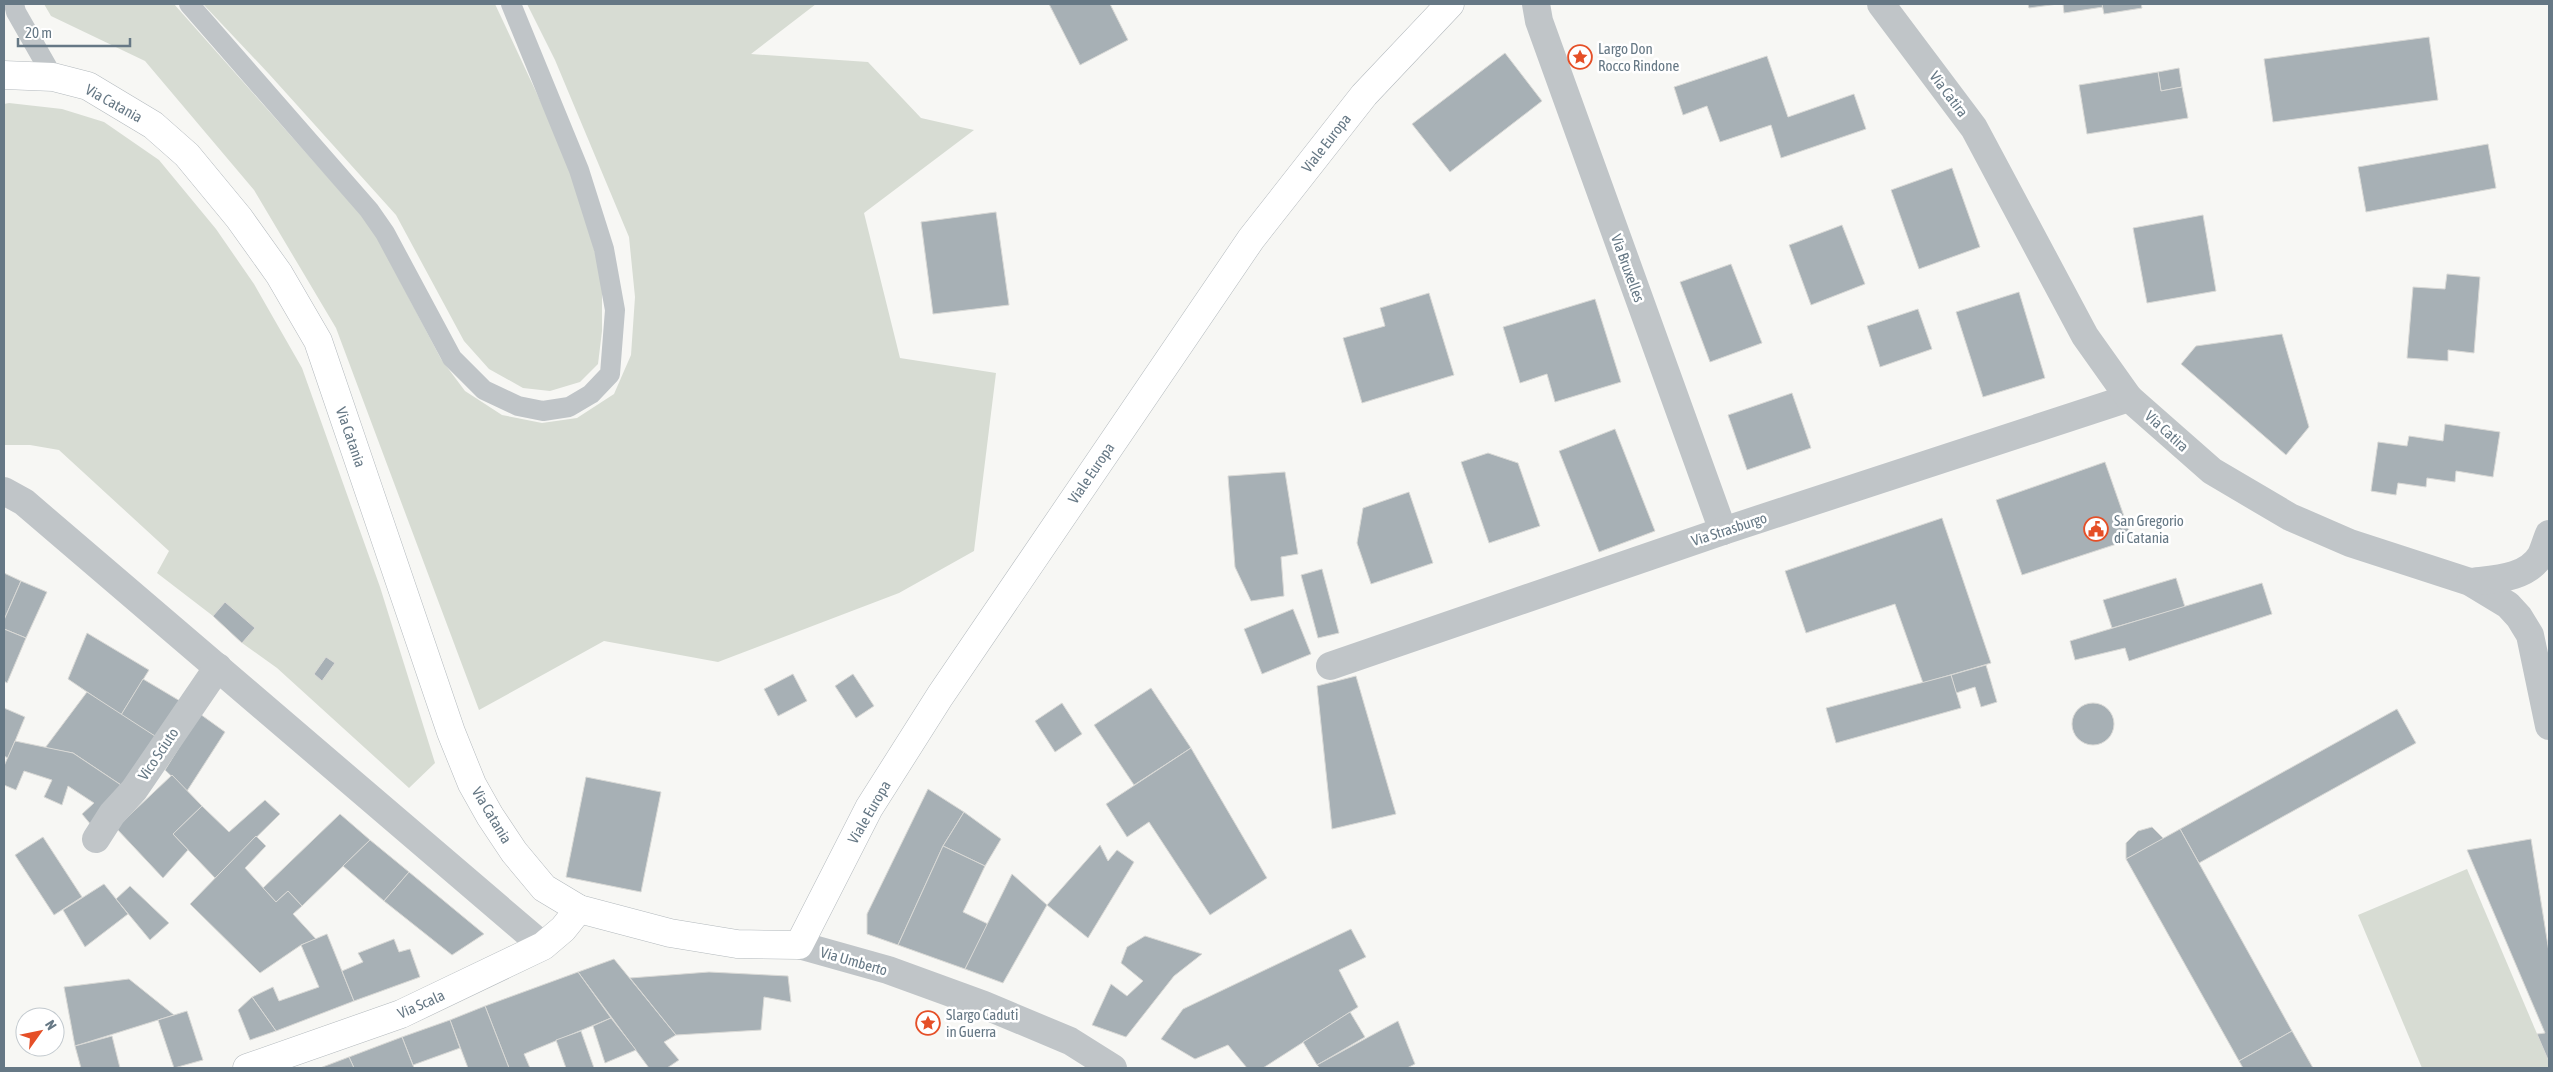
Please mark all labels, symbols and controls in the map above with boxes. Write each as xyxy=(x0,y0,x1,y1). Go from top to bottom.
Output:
scale bar xyxy=(18,15,130,47)
text: 20 m xyxy=(25,24,52,41)
place label: Largo Don Rocco Rindone xyxy=(1598,40,1679,74)
place icon: Largo Don Rocco Rindone xyxy=(1567,44,1593,70)
street label: Via Catira xyxy=(1926,68,1972,120)
street label: Via Catania xyxy=(83,80,145,126)
street label: Viale Europa xyxy=(1298,110,1354,176)
street label: Via Bruxelles xyxy=(1608,232,1648,304)
street label: Via Catania xyxy=(333,405,369,469)
street label: Via Catira xyxy=(2142,407,2192,455)
street label: Viale Europa xyxy=(1064,439,1118,507)
street label: Via Strasburgo xyxy=(1689,509,1769,549)
place label: San Gregorio di Catania xyxy=(2114,512,2184,546)
public building icon: San Gregorio di Catania xyxy=(2083,516,2109,542)
street label: Vico Sciuto xyxy=(134,725,182,783)
street label: Viale Europa xyxy=(844,778,894,846)
street label: Via Catania xyxy=(469,784,515,846)
street label: Via Umberto xyxy=(819,943,889,979)
street label: Via Scala xyxy=(395,986,447,1022)
place label: Slargo Caduti in Guerra xyxy=(946,1006,1018,1040)
north arrow xyxy=(15,1007,65,1057)
place icon: Slargo Caduti in Guerra xyxy=(915,1010,941,1036)
text: N xyxy=(42,1017,60,1033)

